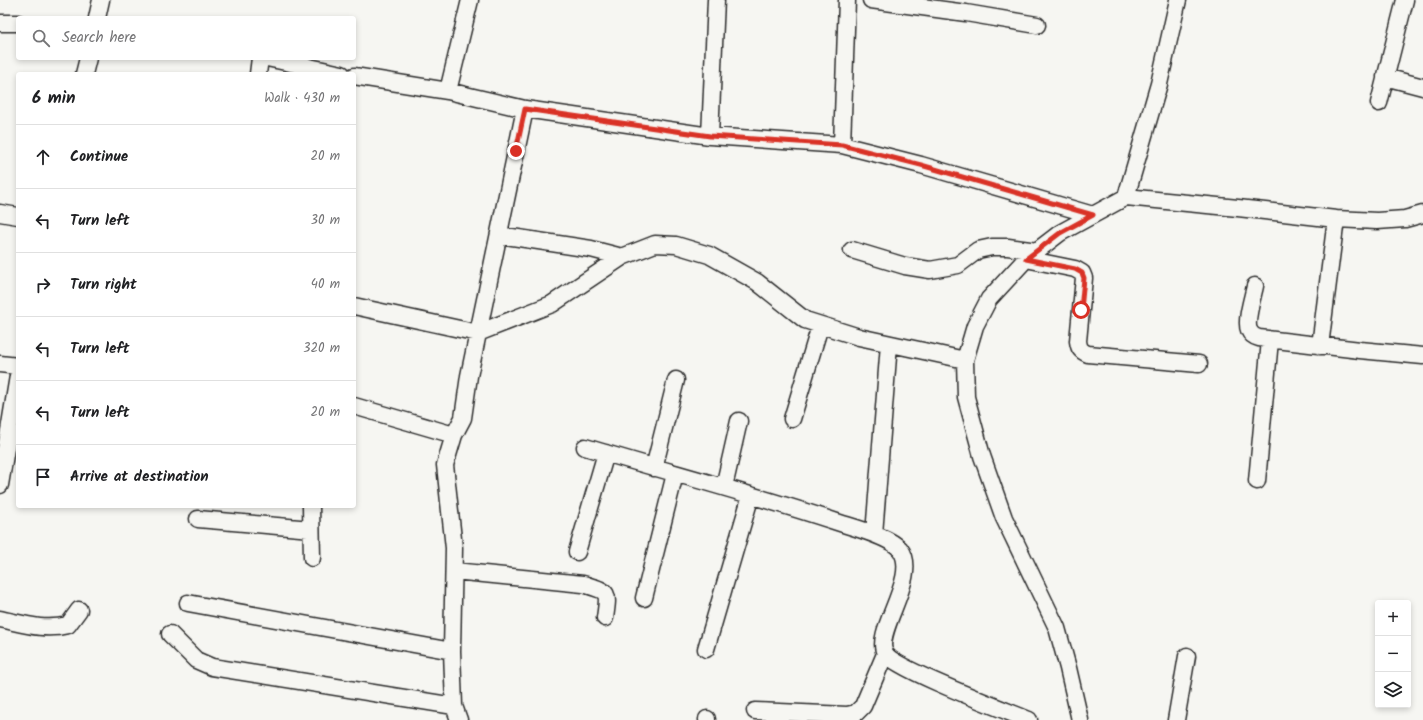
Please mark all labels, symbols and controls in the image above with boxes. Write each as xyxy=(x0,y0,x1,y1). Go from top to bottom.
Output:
search box xyxy=(16,16,356,60)
text: Search here xyxy=(62,26,136,50)
icon: search xyxy=(30,27,52,49)
text: 6 min xyxy=(32,85,76,112)
text: Walk · 430 m xyxy=(264,88,340,109)
route end xyxy=(507,142,525,160)
text: Continue xyxy=(70,145,128,169)
icon: ahead xyxy=(32,146,54,168)
text: 20 m xyxy=(310,146,340,167)
text: Turn left xyxy=(70,209,130,233)
icon: left xyxy=(32,210,54,232)
text: 30 m xyxy=(311,210,340,231)
text: Turn right xyxy=(70,273,137,297)
icon: right xyxy=(32,274,54,296)
text: 40 m xyxy=(311,274,340,295)
route start xyxy=(1072,301,1090,319)
text: Turn left xyxy=(70,337,130,361)
icon: left xyxy=(32,338,54,360)
text: 320 m xyxy=(303,338,340,359)
text: Turn left xyxy=(70,401,130,425)
icon: left xyxy=(32,402,54,424)
text: 20 m xyxy=(310,402,340,423)
text: Arrive at destination xyxy=(70,465,209,489)
icon: arrive xyxy=(32,466,54,488)
map controls xyxy=(1375,600,1411,708)
button: + xyxy=(1375,600,1411,636)
button: − xyxy=(1375,636,1411,672)
button: layers xyxy=(1375,672,1411,708)

